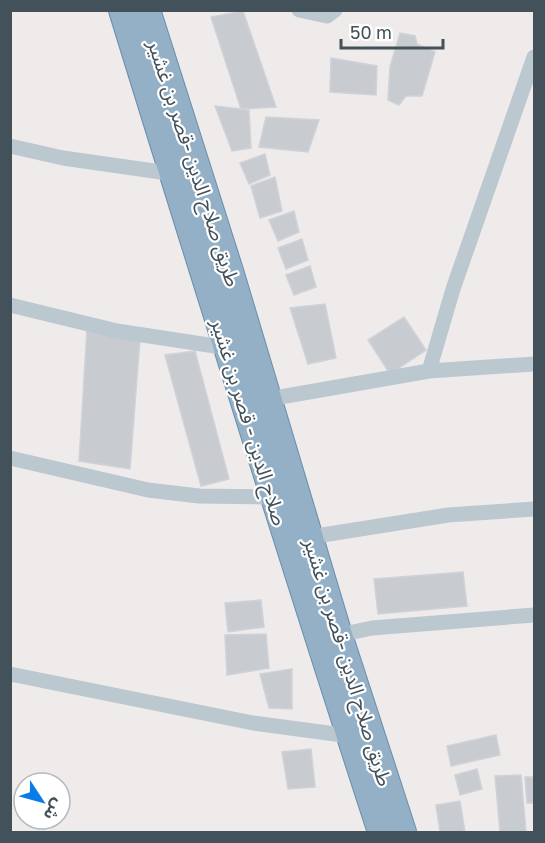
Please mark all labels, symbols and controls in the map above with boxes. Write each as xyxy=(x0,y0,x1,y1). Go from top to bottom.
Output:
scale bar xyxy=(341,12,443,50)
text: 50 m xyxy=(350,21,392,43)
street label: طريق صلاح الدين -قصر بن غشير xyxy=(140,36,246,291)
street label: صلاح الدين - قصر بن غشير xyxy=(203,315,293,529)
street label: طريق صلاح الدين -قصر بن غشير xyxy=(296,534,398,790)
north arrow xyxy=(12,771,72,831)
text: ش xyxy=(40,795,69,825)

